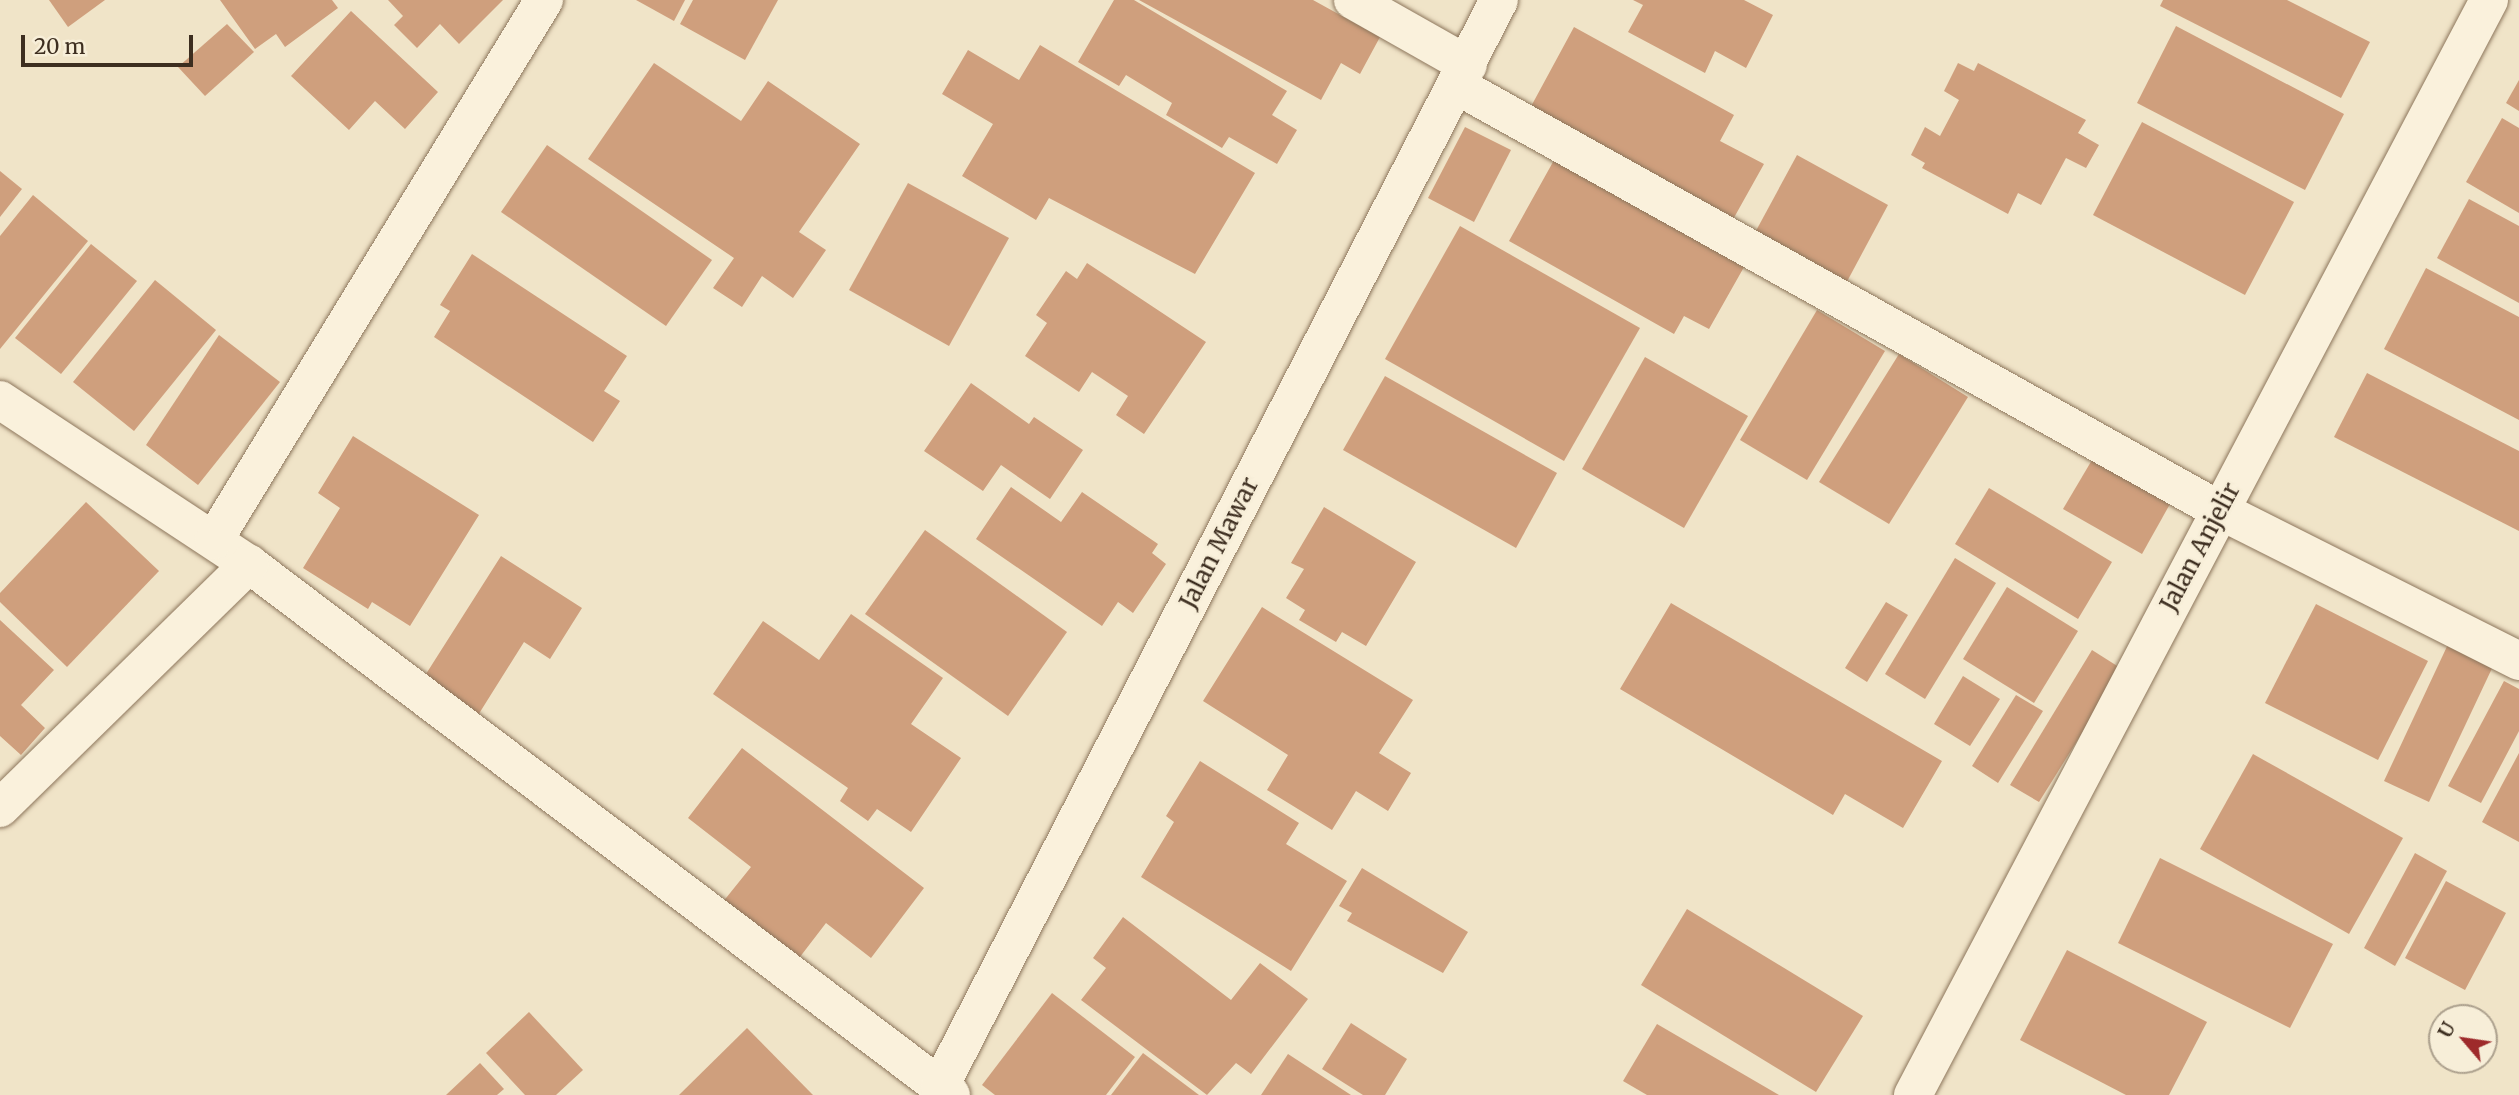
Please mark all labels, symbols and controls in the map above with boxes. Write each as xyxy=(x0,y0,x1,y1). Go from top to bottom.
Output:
scale bar xyxy=(24,21,196,65)
text: 20 m xyxy=(34,33,85,60)
street label: Jalan Mawar xyxy=(1174,473,1264,613)
street label: Jalan Anjelir xyxy=(2154,478,2246,616)
north arrow xyxy=(2428,1004,2498,1074)
text: U xyxy=(2432,1018,2460,1042)

